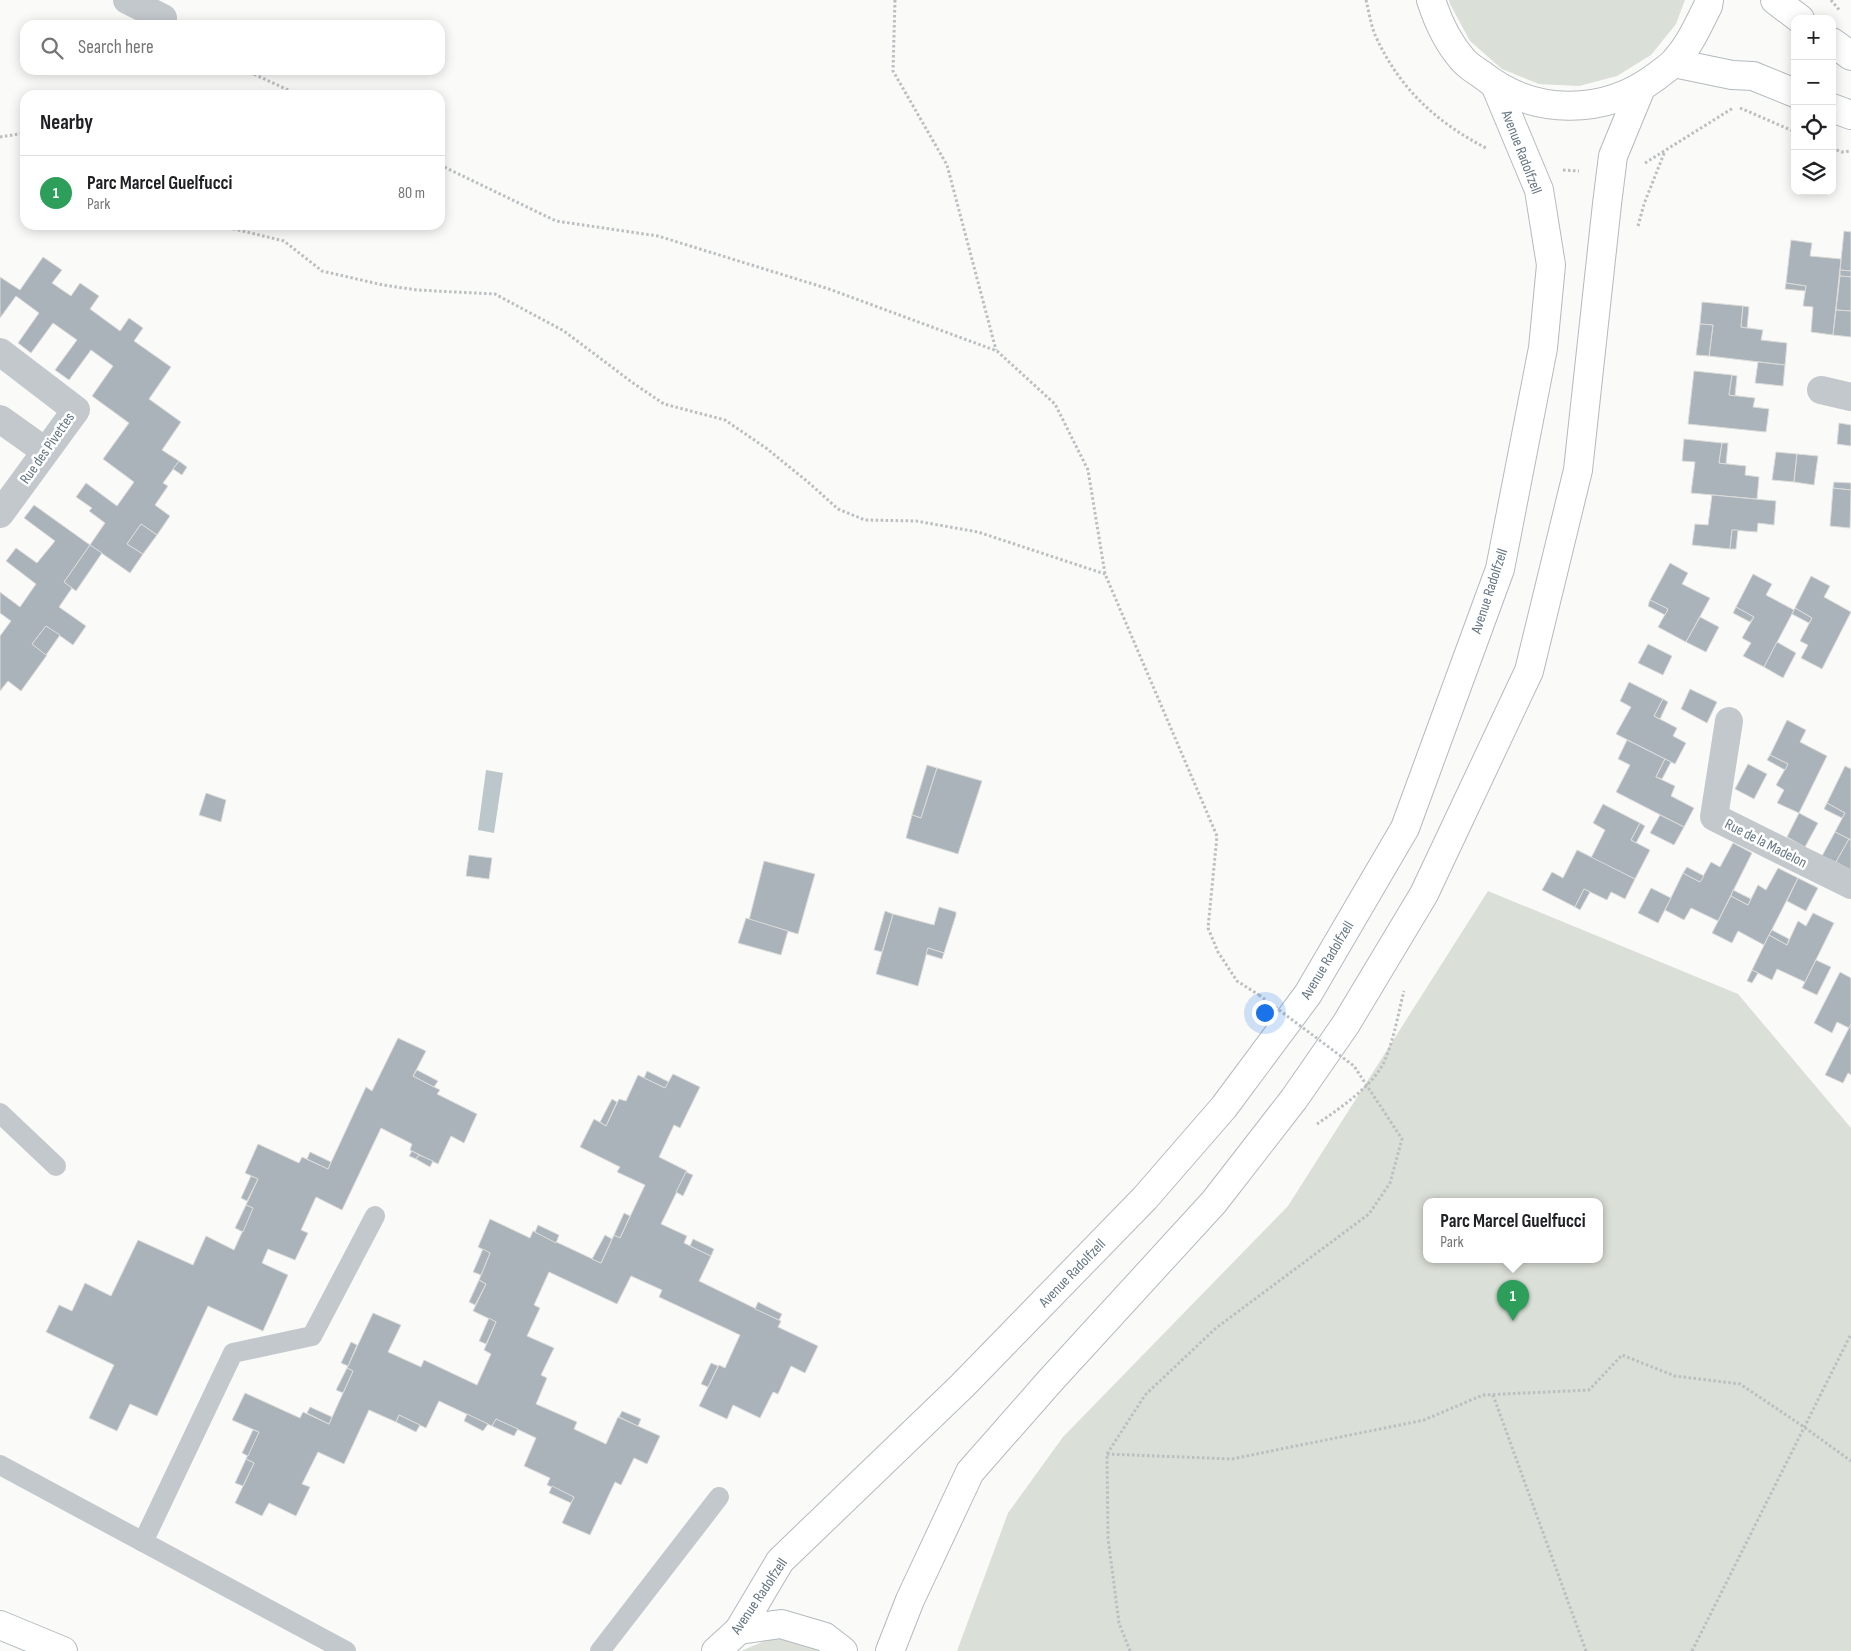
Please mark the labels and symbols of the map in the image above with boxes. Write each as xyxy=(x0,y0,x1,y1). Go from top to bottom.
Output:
street label: Avenue Radolfzell xyxy=(1497,107,1546,197)
street label: Rue des Pivettes xyxy=(16,409,79,488)
street label: Avenue Radolfzell xyxy=(1467,546,1512,637)
street label: Rue de la Madelon xyxy=(1722,815,1810,872)
street label: Avenue Radolfzell xyxy=(1296,918,1358,1004)
your location xyxy=(1252,1000,1278,1026)
street label: Avenue Radolfzell xyxy=(1034,1235,1110,1312)
pin: 1 xyxy=(1497,1280,1529,1321)
street label: Avenue Radolfzell xyxy=(726,1555,792,1639)

